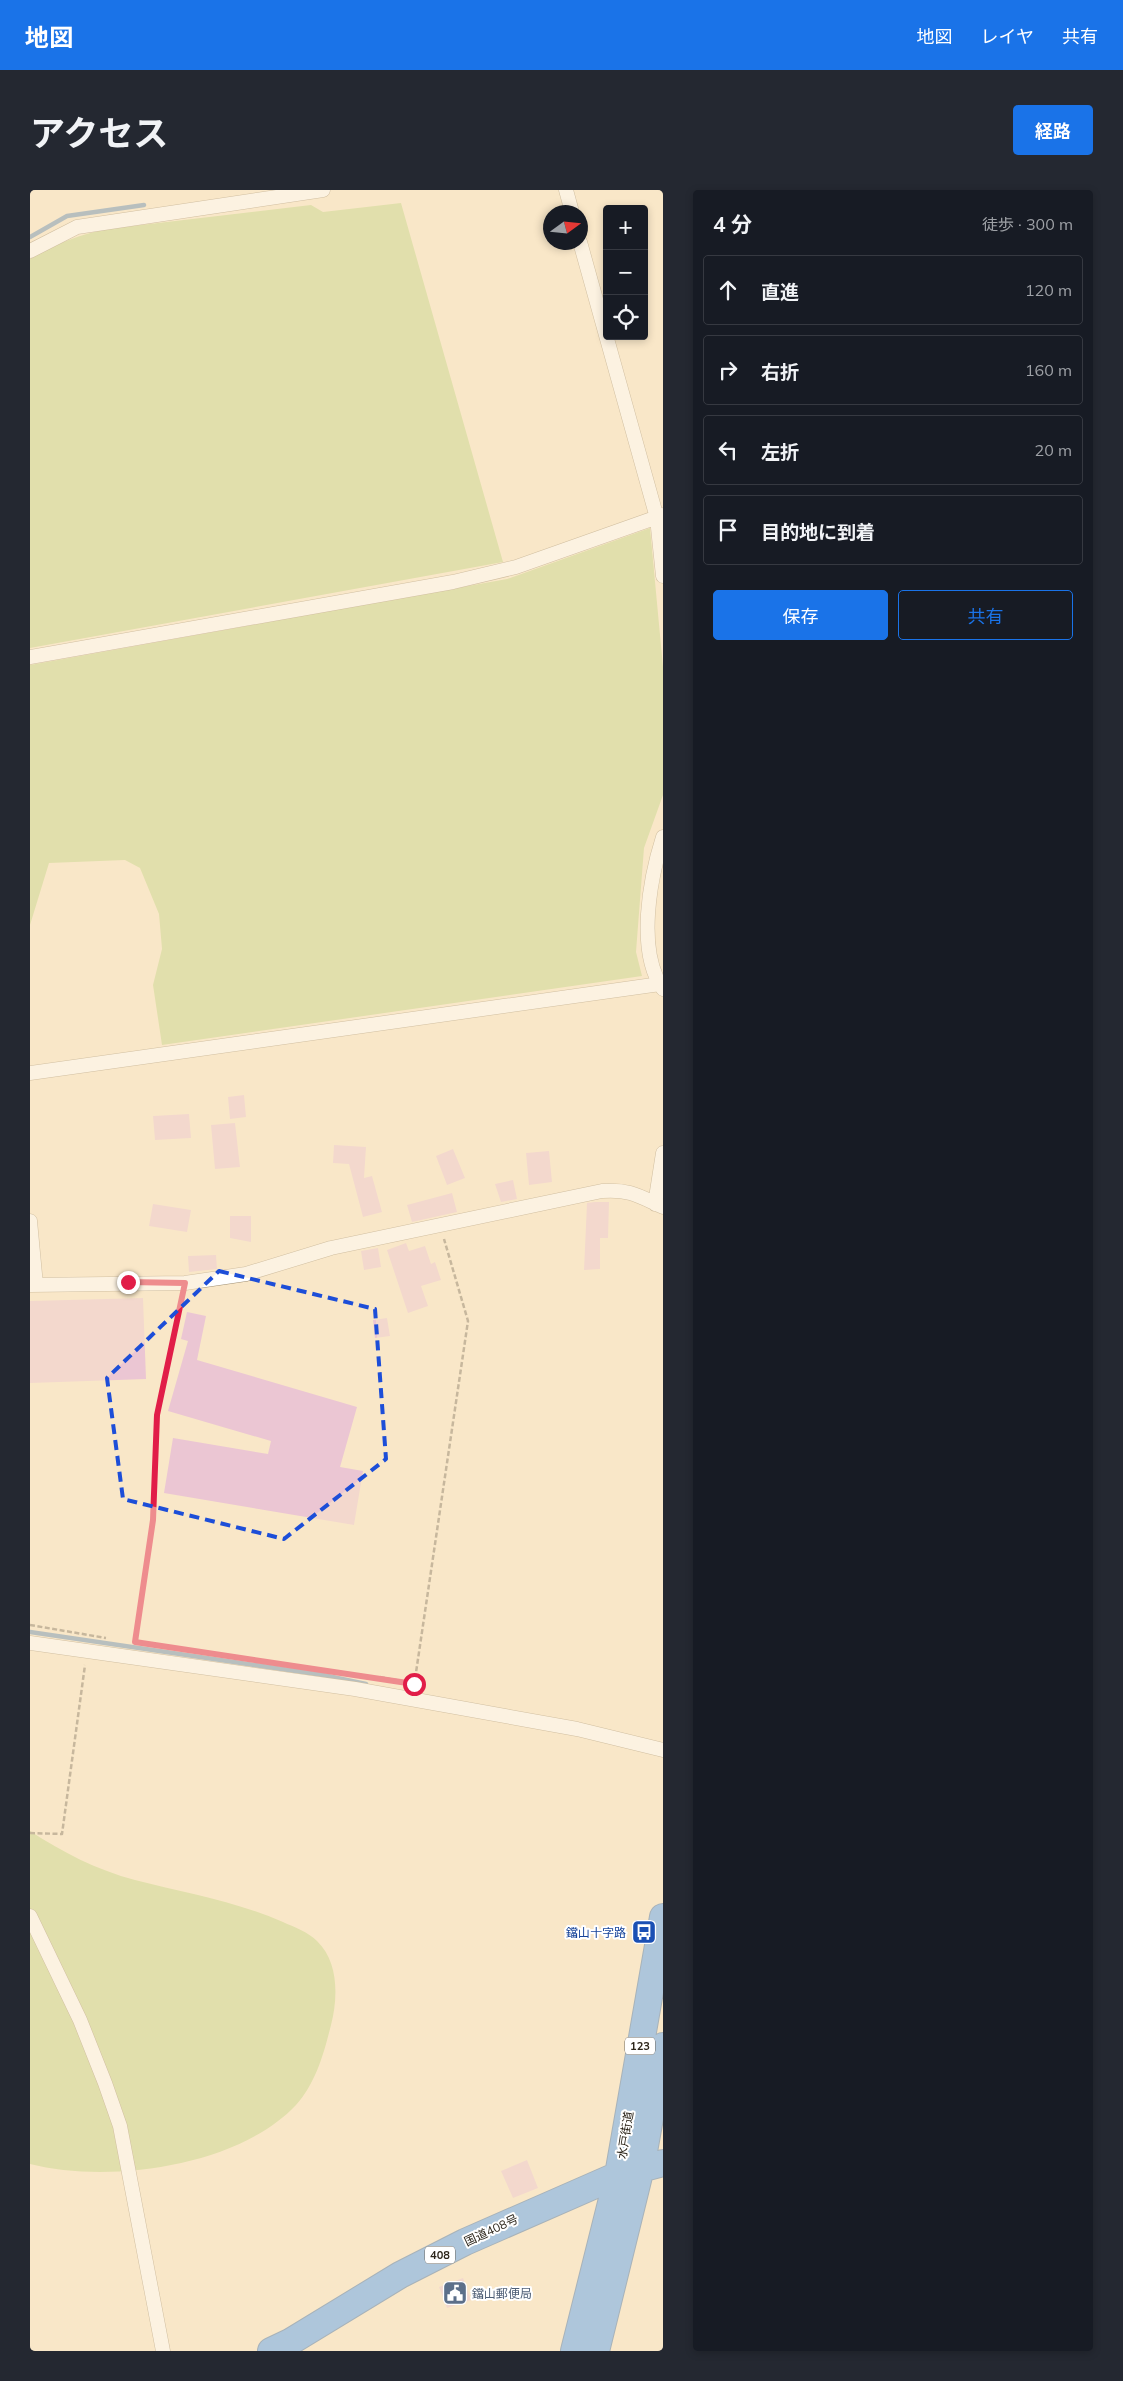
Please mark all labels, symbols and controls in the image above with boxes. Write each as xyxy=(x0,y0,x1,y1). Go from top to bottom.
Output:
text: 地図 xyxy=(25,22,73,52)
text: 地図 xyxy=(917,25,953,48)
text: レイヤ xyxy=(981,25,1034,48)
text: 共有 xyxy=(1062,25,1098,48)
button: 経路 xyxy=(1013,105,1093,155)
text: アクセス xyxy=(30,111,168,155)
north arrow xyxy=(543,205,588,250)
map controls xyxy=(603,205,648,340)
button: + xyxy=(603,205,648,250)
text: 4 分 xyxy=(713,211,752,237)
text: 徒歩 · 300 m xyxy=(982,214,1073,234)
button: − xyxy=(603,250,648,295)
icon: ahead xyxy=(714,276,742,304)
text: 直進 xyxy=(761,280,799,304)
text: 120 m xyxy=(1025,280,1072,300)
button: locate xyxy=(603,295,648,340)
icon: right xyxy=(714,356,742,384)
text: 右折 xyxy=(761,360,799,384)
text: 160 m xyxy=(1025,360,1072,380)
icon: left xyxy=(714,436,742,464)
text: 左折 xyxy=(761,440,799,464)
text: 20 m xyxy=(1035,440,1072,460)
icon: arrive xyxy=(714,516,742,544)
text: 目的地に到着 xyxy=(761,520,875,544)
button: 保存 xyxy=(713,590,888,640)
button: 共有 xyxy=(898,590,1073,640)
route end xyxy=(117,1271,140,1294)
route start xyxy=(403,1673,426,1696)
bus stop icon: 鐺山十字路 xyxy=(631,1919,657,1945)
place label: 鐺山十字路 xyxy=(566,1925,626,1940)
road number: 123 xyxy=(625,2038,655,2054)
street label: 水戸街道 xyxy=(614,2110,636,2160)
street label: 国道408号 xyxy=(462,2211,520,2249)
road number: 408 xyxy=(425,2246,455,2264)
public building icon: 鐺山郵便局 xyxy=(442,2280,468,2306)
place label: 鐺山郵便局 xyxy=(472,2286,532,2301)

